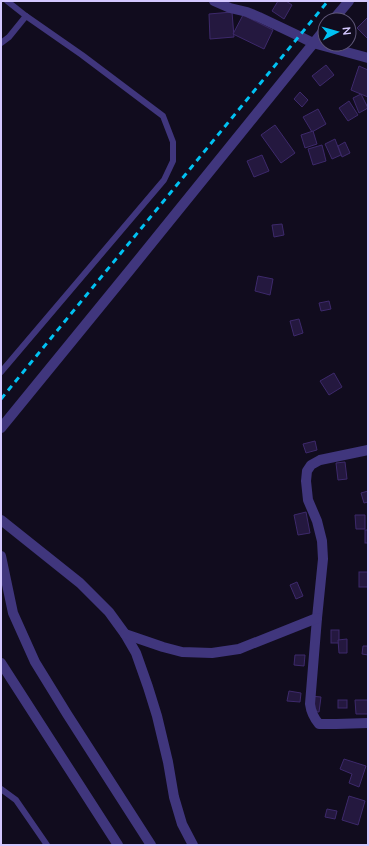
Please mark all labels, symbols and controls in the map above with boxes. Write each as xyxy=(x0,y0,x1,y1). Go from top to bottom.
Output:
north arrow xyxy=(317,12,357,52)
text: N xyxy=(340,26,354,36)

